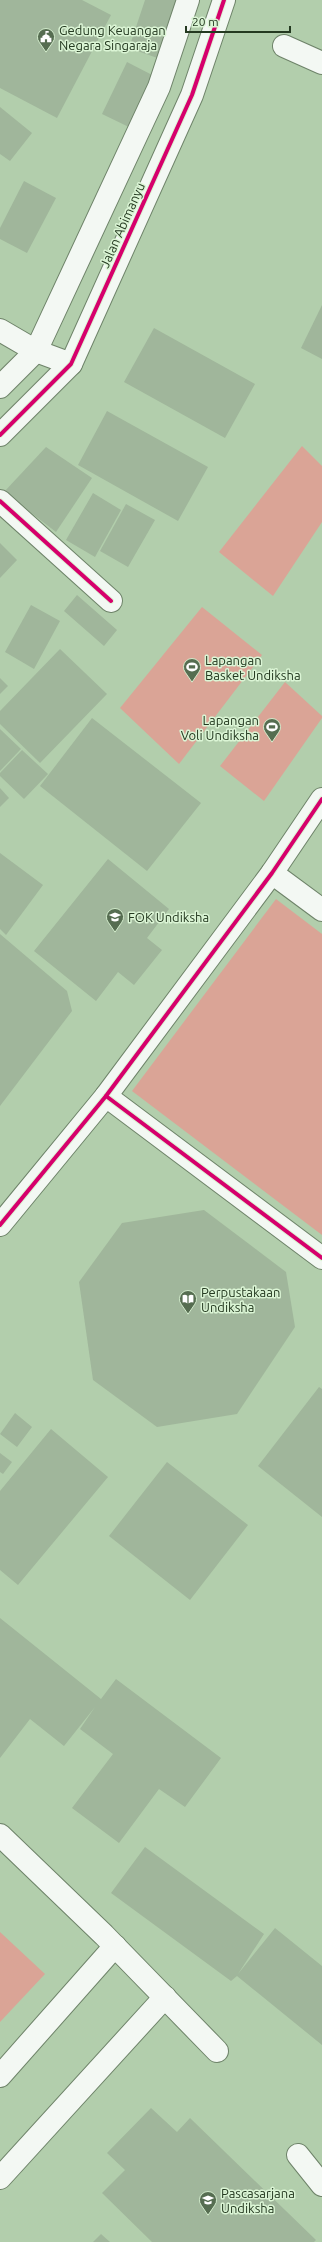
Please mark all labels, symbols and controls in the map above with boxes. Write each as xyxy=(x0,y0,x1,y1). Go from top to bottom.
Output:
scale bar xyxy=(186,8,290,34)
text: 20 m xyxy=(192,15,219,28)
place label: Gedung Keuangan Negara Singaraja xyxy=(59,23,166,52)
public building icon: Gedung Keuangan Negara Singaraja xyxy=(36,27,56,52)
street label: Jalan Abimanyu xyxy=(97,180,147,270)
place label: Lapangan Basket Undiksha xyxy=(205,653,301,682)
sports icon: Lapangan Basket Undiksha xyxy=(182,657,202,682)
place label: Lapangan Voli Undiksha xyxy=(181,713,259,742)
sports icon: Lapangan Voli Undiksha xyxy=(262,717,282,742)
school or university icon: FOK Undiksha xyxy=(105,907,125,932)
place label: FOK Undiksha xyxy=(128,910,209,924)
place label: Perpustakaan Undiksha xyxy=(201,1285,280,1314)
library icon: Perpustakaan Undiksha xyxy=(178,1289,198,1314)
place label: Pascasarjana Undiksha xyxy=(221,2186,295,2215)
school or university icon: Pascasarjana Undiksha xyxy=(198,2190,218,2215)

